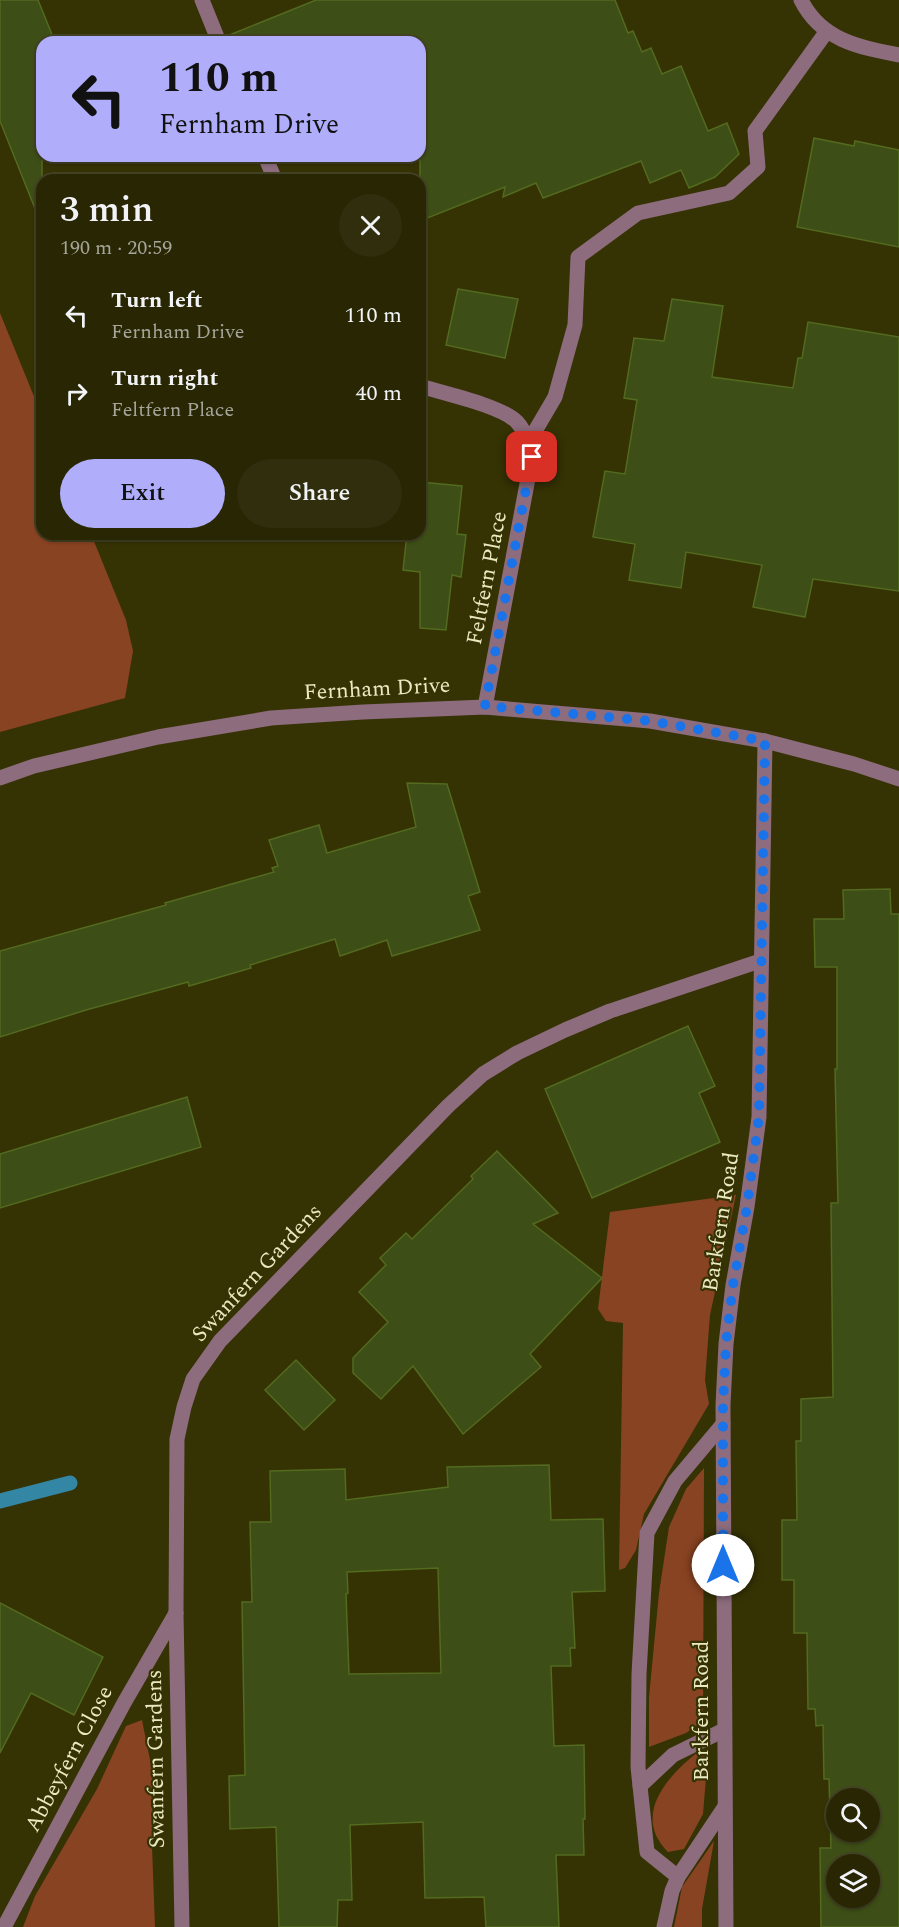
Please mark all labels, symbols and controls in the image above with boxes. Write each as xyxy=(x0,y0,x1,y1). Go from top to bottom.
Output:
text: 110 m xyxy=(159,47,278,110)
icon: left xyxy=(60,60,138,138)
text: Fernham Drive xyxy=(159,104,339,146)
text: 3 min xyxy=(60,183,153,238)
button: close xyxy=(339,194,402,257)
text: 190 m · 20:59 xyxy=(60,233,172,263)
text: Turn left xyxy=(111,284,203,317)
icon: left xyxy=(60,299,93,332)
text: 110 m xyxy=(345,299,402,332)
text: Fernham Drive xyxy=(111,317,244,347)
text: Turn right xyxy=(111,362,218,395)
icon: right xyxy=(60,377,93,410)
text: 40 m xyxy=(356,377,402,410)
text: Feltfern Place xyxy=(111,395,234,425)
pin xyxy=(506,431,557,482)
icon: arrive xyxy=(515,440,548,473)
button: Exit xyxy=(60,459,225,528)
button: Share xyxy=(237,459,402,528)
street label: Feltfern Place xyxy=(458,508,516,648)
street label: Fernham Drive xyxy=(303,669,451,709)
street label: Barkfern Road xyxy=(694,1150,748,1294)
street label: Swanfern Gardens xyxy=(184,1196,330,1350)
position arrow xyxy=(691,1533,755,1597)
street label: Barkfern Road xyxy=(685,1641,718,1781)
street label: Swanfern Gardens xyxy=(138,1669,174,1849)
street label: Abbeyfern Close xyxy=(16,1680,122,1838)
map controls xyxy=(826,1788,880,1908)
button: search xyxy=(826,1788,880,1842)
button: layers xyxy=(826,1854,880,1908)

